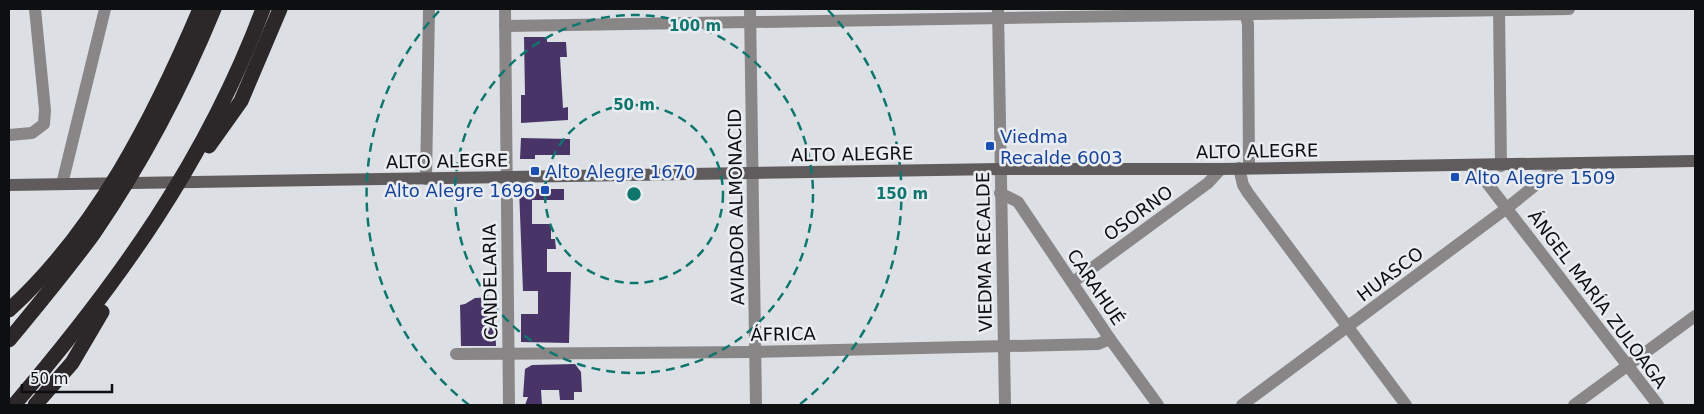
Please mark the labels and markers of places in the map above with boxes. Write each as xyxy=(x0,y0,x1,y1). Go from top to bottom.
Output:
place label: Viedma Recalde 6003 xyxy=(1000,126,1123,168)
marker: Viedma Recalde 6003 xyxy=(984,140,996,152)
place label: Alto Alegre 1670 xyxy=(545,161,696,182)
marker: Alto Alegre 1670 xyxy=(529,165,541,177)
place label: Alto Alegre 1509 xyxy=(1465,167,1616,188)
marker: Alto Alegre 1509 xyxy=(1449,171,1461,183)
place label: Alto Alegre 1696 xyxy=(384,180,535,201)
marker: Alto Alegre 1696 xyxy=(539,184,551,196)
centre of rings xyxy=(625,185,643,203)

